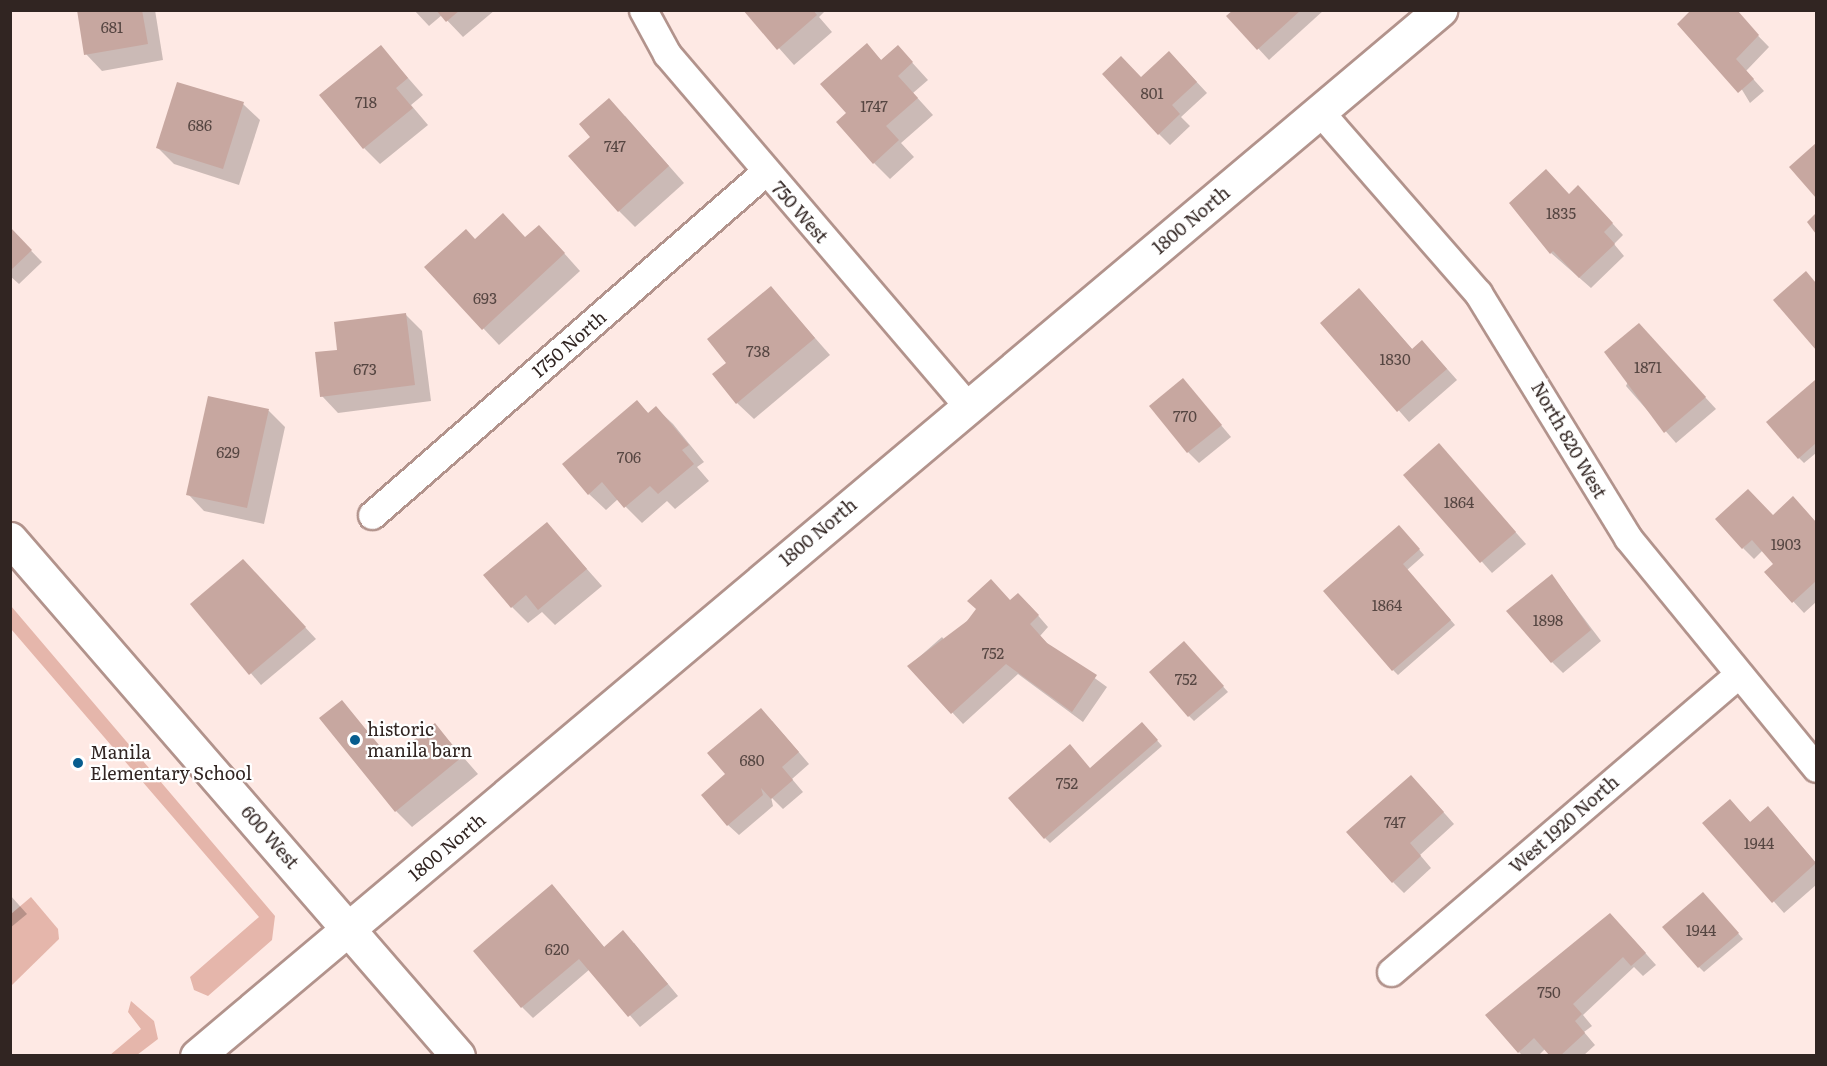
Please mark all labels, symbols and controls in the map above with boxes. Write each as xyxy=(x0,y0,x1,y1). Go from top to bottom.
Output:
house number: 681 xyxy=(101,18,123,36)
house number: 801 xyxy=(1140,84,1164,102)
house number: 718 xyxy=(355,93,377,111)
house number: 1747 xyxy=(860,97,888,115)
house number: 686 xyxy=(188,116,212,134)
house number: 747 xyxy=(604,137,626,155)
street label: 750 West xyxy=(768,177,832,247)
street label: 1800 North xyxy=(1148,182,1234,258)
house number: 1835 xyxy=(1546,204,1576,222)
house number: 693 xyxy=(473,289,497,307)
street label: 1750 North xyxy=(528,306,610,382)
house number: 738 xyxy=(746,342,770,360)
house number: 1830 xyxy=(1379,350,1411,368)
house number: 1871 xyxy=(1634,358,1662,376)
house number: 673 xyxy=(353,360,377,378)
street label: North 820 West xyxy=(1527,378,1611,502)
house number: 770 xyxy=(1173,407,1197,425)
house number: 629 xyxy=(216,443,240,461)
house number: 706 xyxy=(617,448,641,466)
house number: 1864 xyxy=(1444,493,1474,511)
street label: 1800 North xyxy=(775,494,861,570)
house number: 1903 xyxy=(1771,535,1801,553)
house number: 1864 xyxy=(1372,596,1402,614)
house number: 1898 xyxy=(1533,611,1563,629)
house number: 752 xyxy=(982,644,1004,662)
house number: 752 xyxy=(1175,670,1197,688)
place label: historic manila barn xyxy=(367,719,472,762)
marker: historic manila barn xyxy=(348,733,362,747)
place label: Manila Elementary School xyxy=(90,742,252,784)
house number: 680 xyxy=(740,751,764,769)
marker: Manila Elementary School xyxy=(71,756,85,770)
street label: West 1920 North xyxy=(1505,771,1623,877)
house number: 752 xyxy=(1056,774,1078,792)
street label: 600 West xyxy=(237,801,303,873)
street label: 1800 North xyxy=(404,809,490,885)
house number: 747 xyxy=(1384,813,1406,831)
house number: 1944 xyxy=(1744,834,1774,852)
house number: 1944 xyxy=(1686,921,1716,939)
house number: 620 xyxy=(545,940,569,958)
house number: 750 xyxy=(1537,983,1561,1001)

